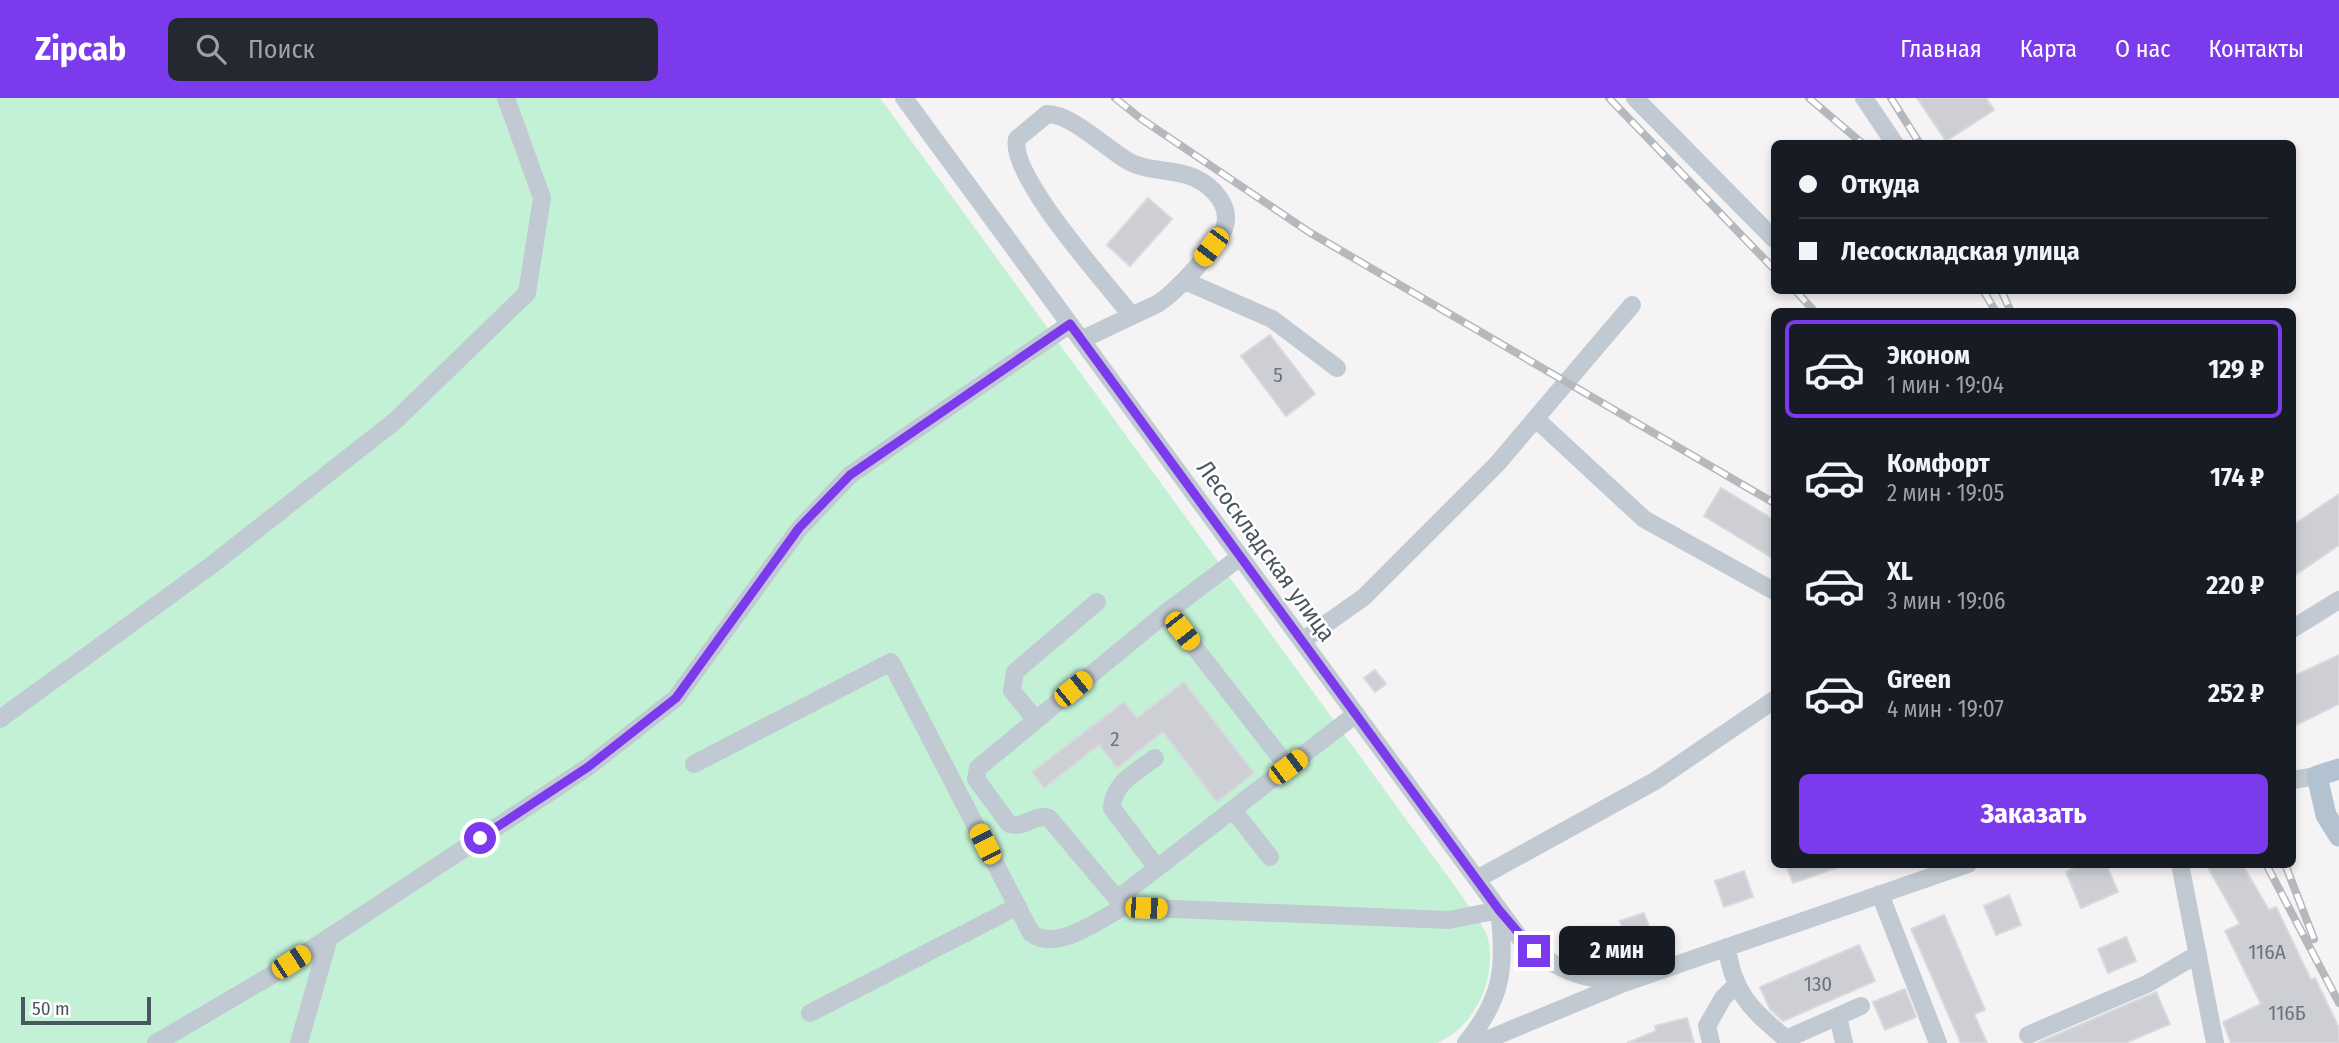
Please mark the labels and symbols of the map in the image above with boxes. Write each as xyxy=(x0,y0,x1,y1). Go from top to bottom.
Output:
car xyxy=(1190,224,1233,270)
house number: 5 xyxy=(1273,362,1283,388)
street label: Лесоскладская улица xyxy=(1191,455,1341,647)
car xyxy=(1161,608,1204,654)
car xyxy=(1051,668,1096,710)
house number: 2 xyxy=(1110,726,1120,752)
car xyxy=(1265,746,1312,788)
car xyxy=(967,821,1004,867)
route start xyxy=(464,822,496,854)
car xyxy=(1125,897,1168,919)
callout: 2 мин xyxy=(1558,926,1674,976)
route end xyxy=(1518,935,1550,967)
house number: 116А xyxy=(2248,939,2286,965)
car xyxy=(268,942,315,982)
house number: 130 xyxy=(1804,971,1832,997)
scale bar xyxy=(21,994,150,1026)
house number: 116Б xyxy=(2268,1000,2306,1026)

